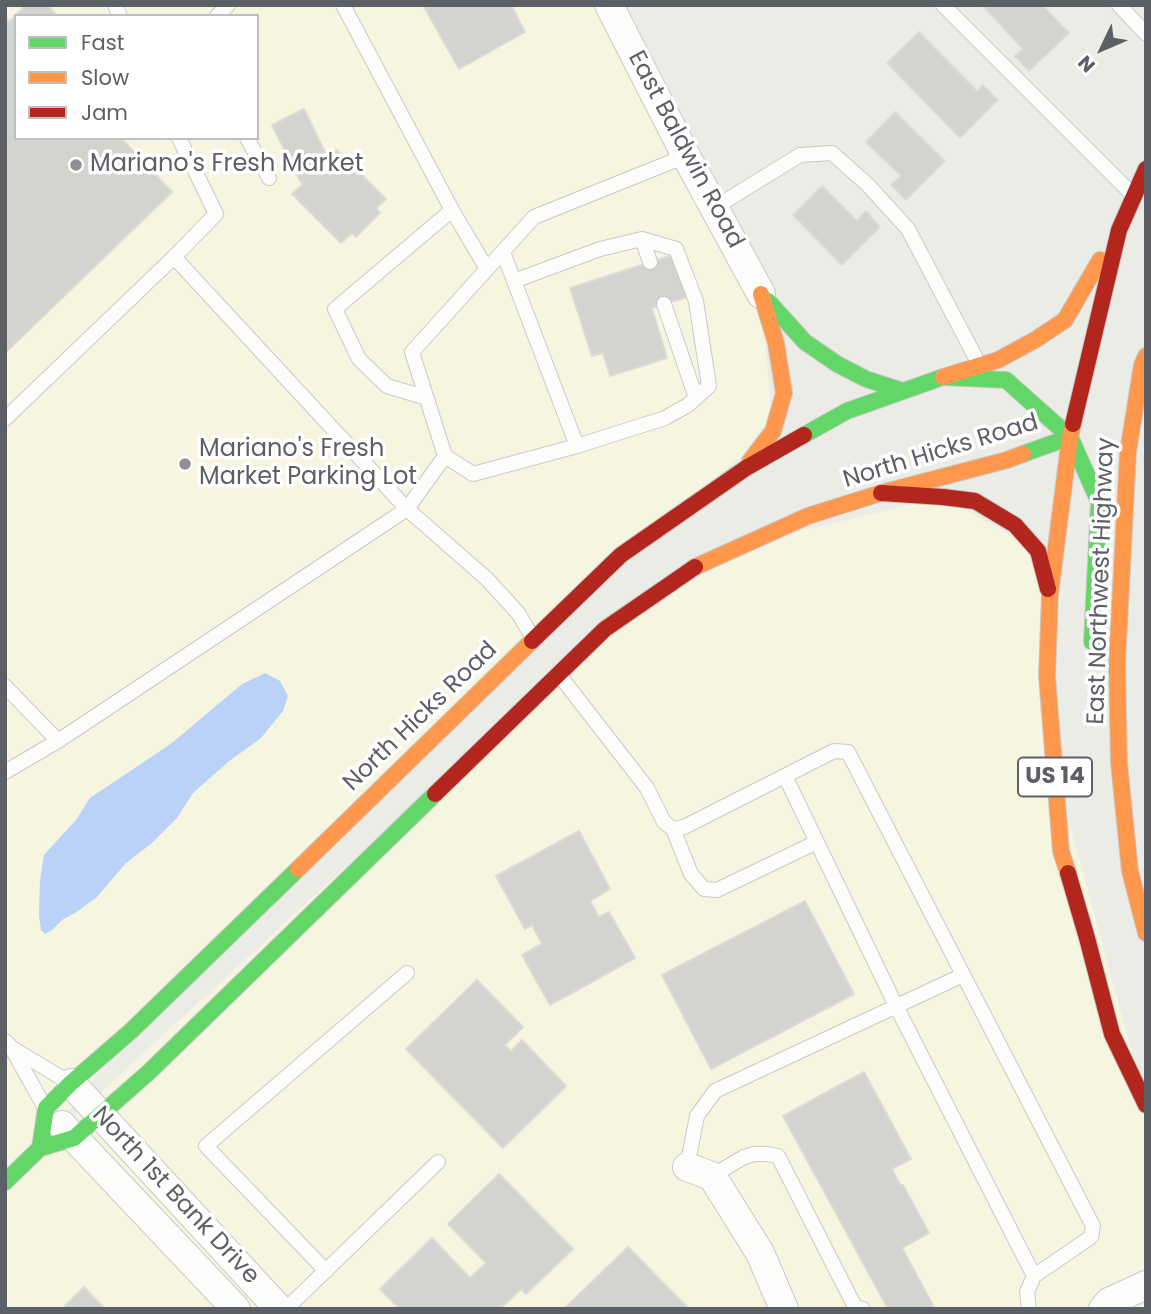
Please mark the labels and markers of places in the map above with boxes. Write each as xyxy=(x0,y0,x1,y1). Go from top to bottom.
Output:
place label: Mariano's Fresh Market xyxy=(90,151,363,179)
marker: Mariano's Fresh Market xyxy=(68,157,84,173)
place label: Mariano's Fresh Market Parking Lot xyxy=(199,436,417,492)
marker: Mariano's Fresh Market Parking Lot xyxy=(177,456,193,472)

